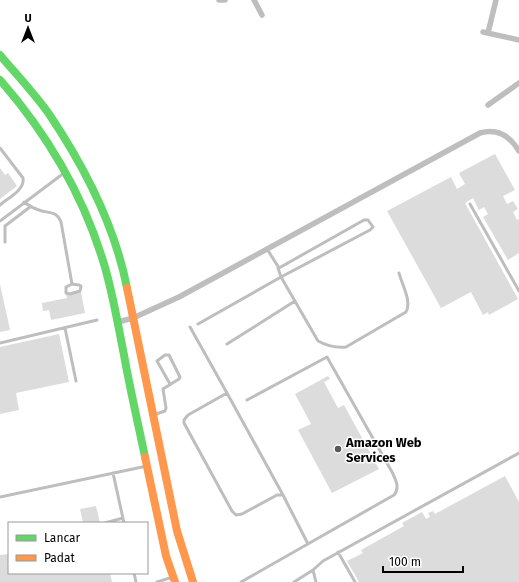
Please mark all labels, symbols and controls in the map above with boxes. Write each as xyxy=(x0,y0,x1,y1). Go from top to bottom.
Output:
north arrow xyxy=(8,8,48,48)
text: U xyxy=(24,12,32,25)
place label: Amazon Web Services xyxy=(345,435,422,465)
marker: Amazon Web Services xyxy=(333,444,343,454)
legend xyxy=(8,522,148,574)
text: Lancar xyxy=(44,531,81,545)
scale bar xyxy=(383,548,463,574)
text: Padat xyxy=(44,551,76,565)
text: 100 m xyxy=(389,555,421,569)

